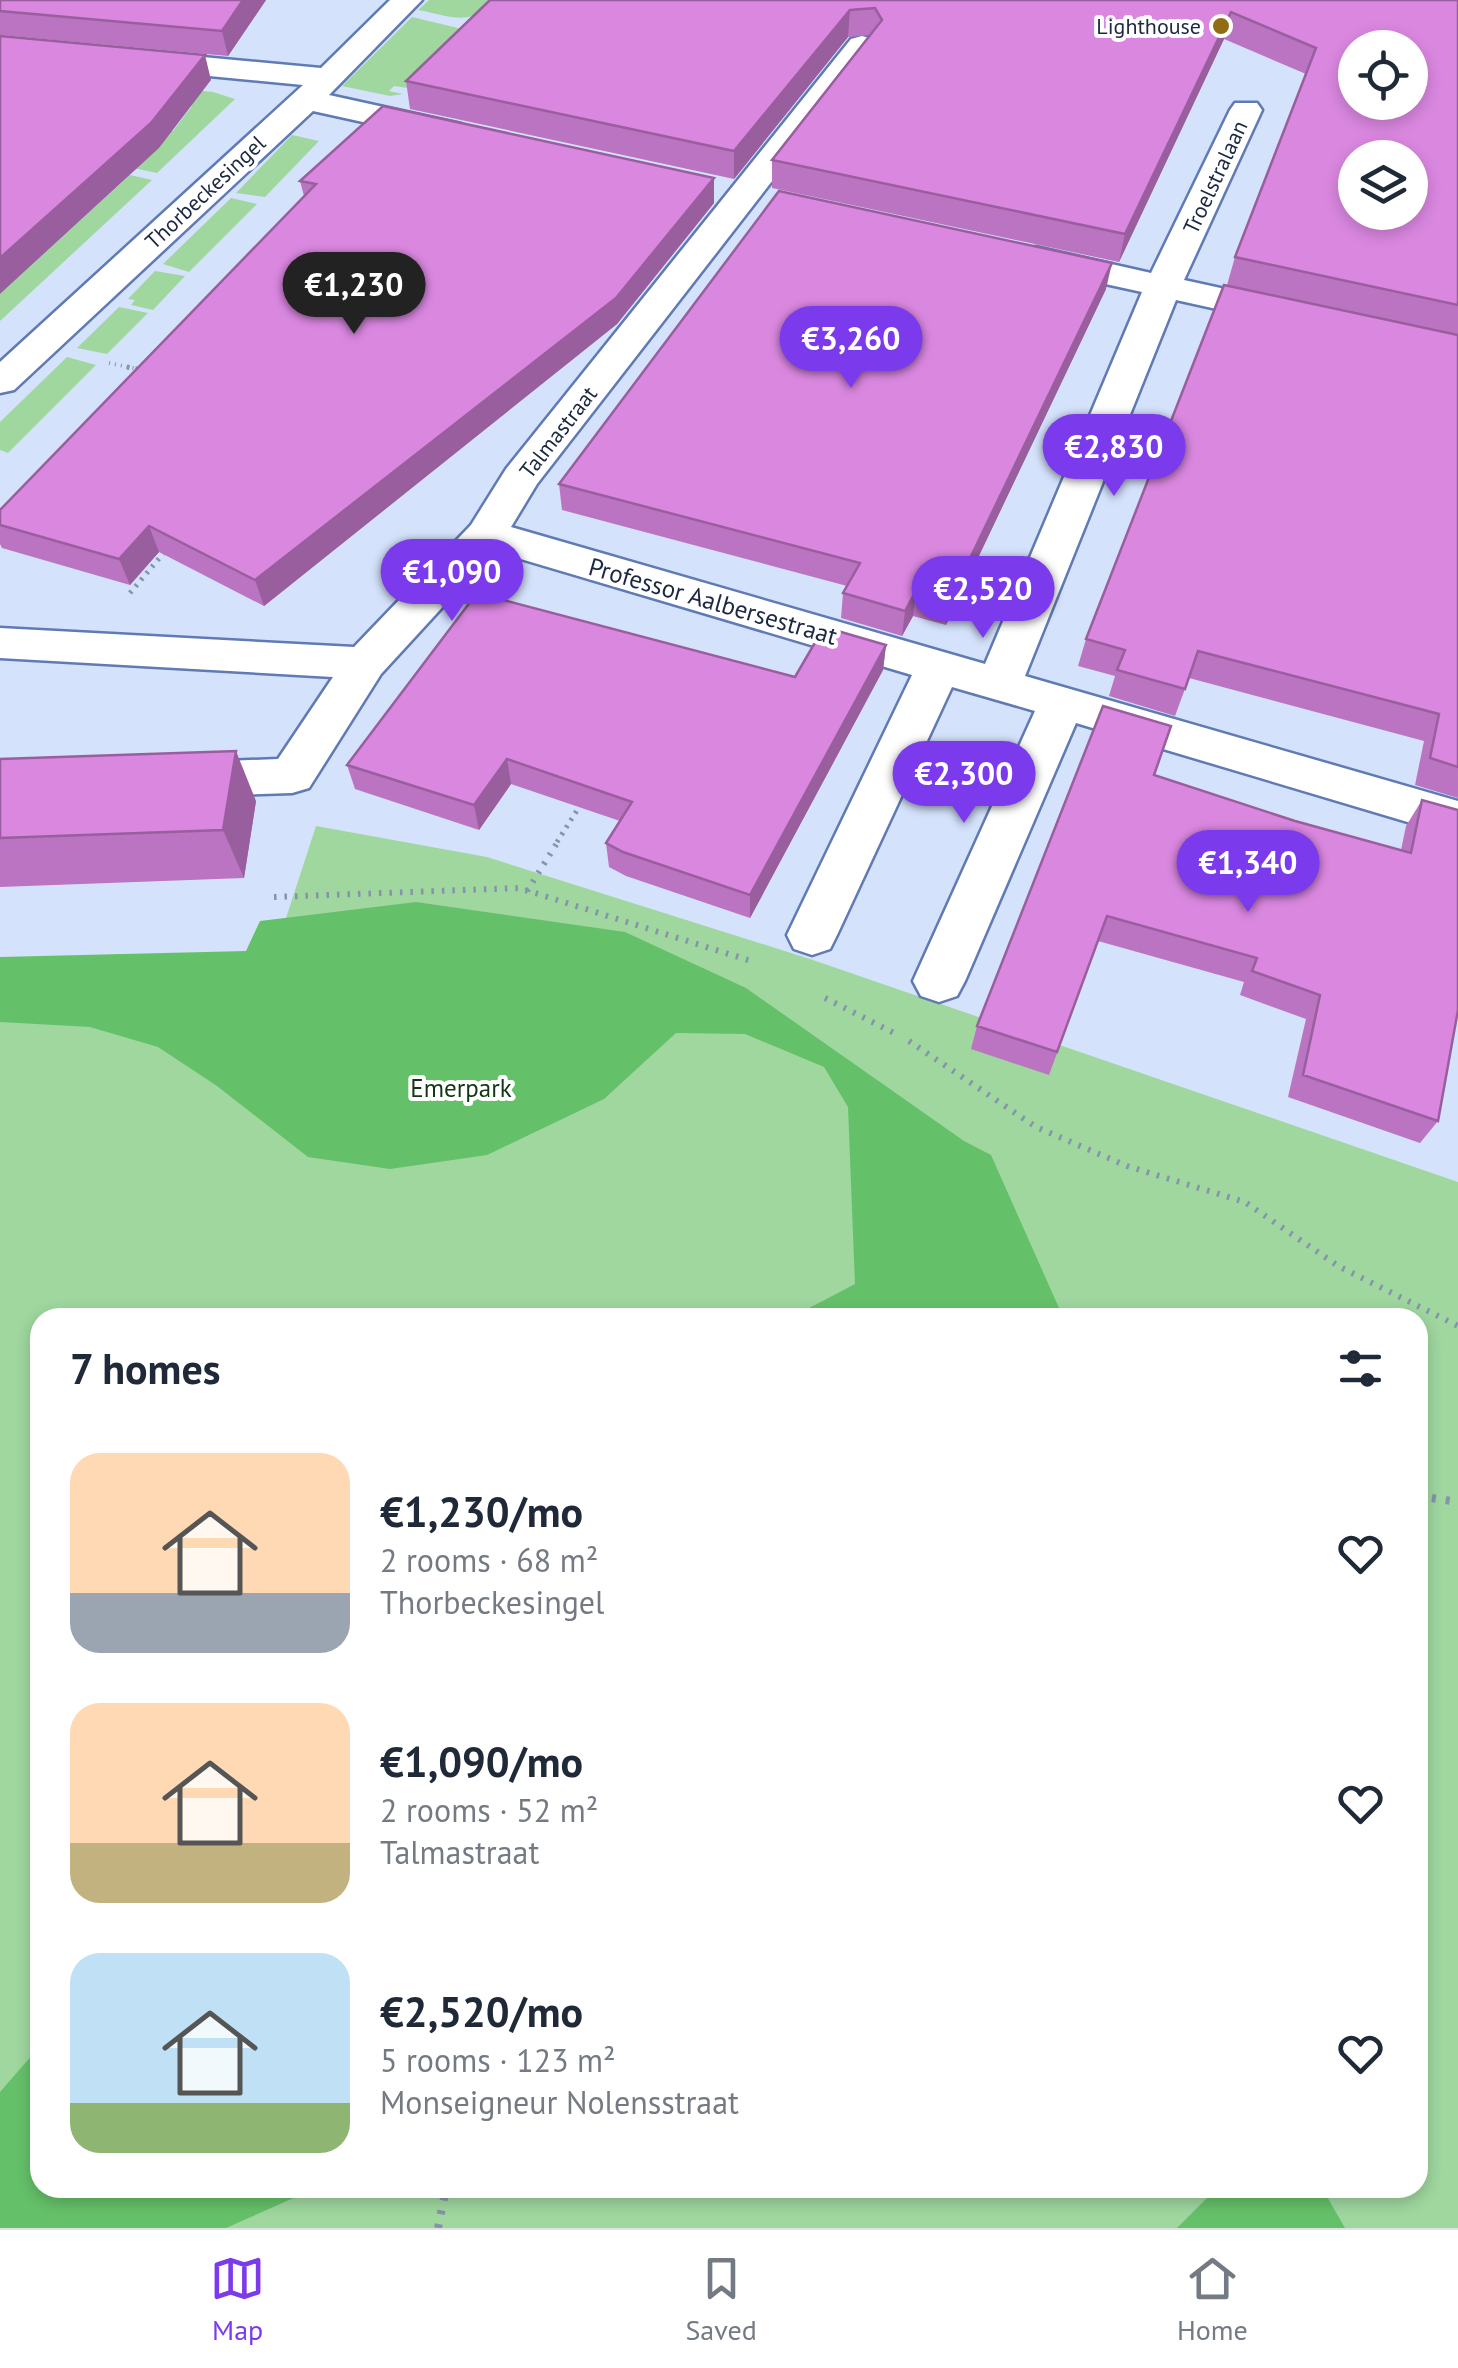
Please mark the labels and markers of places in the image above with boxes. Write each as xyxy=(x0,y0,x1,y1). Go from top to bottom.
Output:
place label: Lighthouse xyxy=(1096,12,1201,40)
marker: Lighthouse xyxy=(1210,15,1232,37)
pin: €1,230 xyxy=(273,252,435,337)
pin: €3,260 xyxy=(770,306,932,391)
pin: €2,830 xyxy=(1033,414,1195,499)
pin: €1,090 xyxy=(371,539,533,624)
pin: €2,520 xyxy=(902,556,1064,641)
pin: €2,300 xyxy=(883,741,1045,826)
pin: €1,340 xyxy=(1167,830,1329,915)

